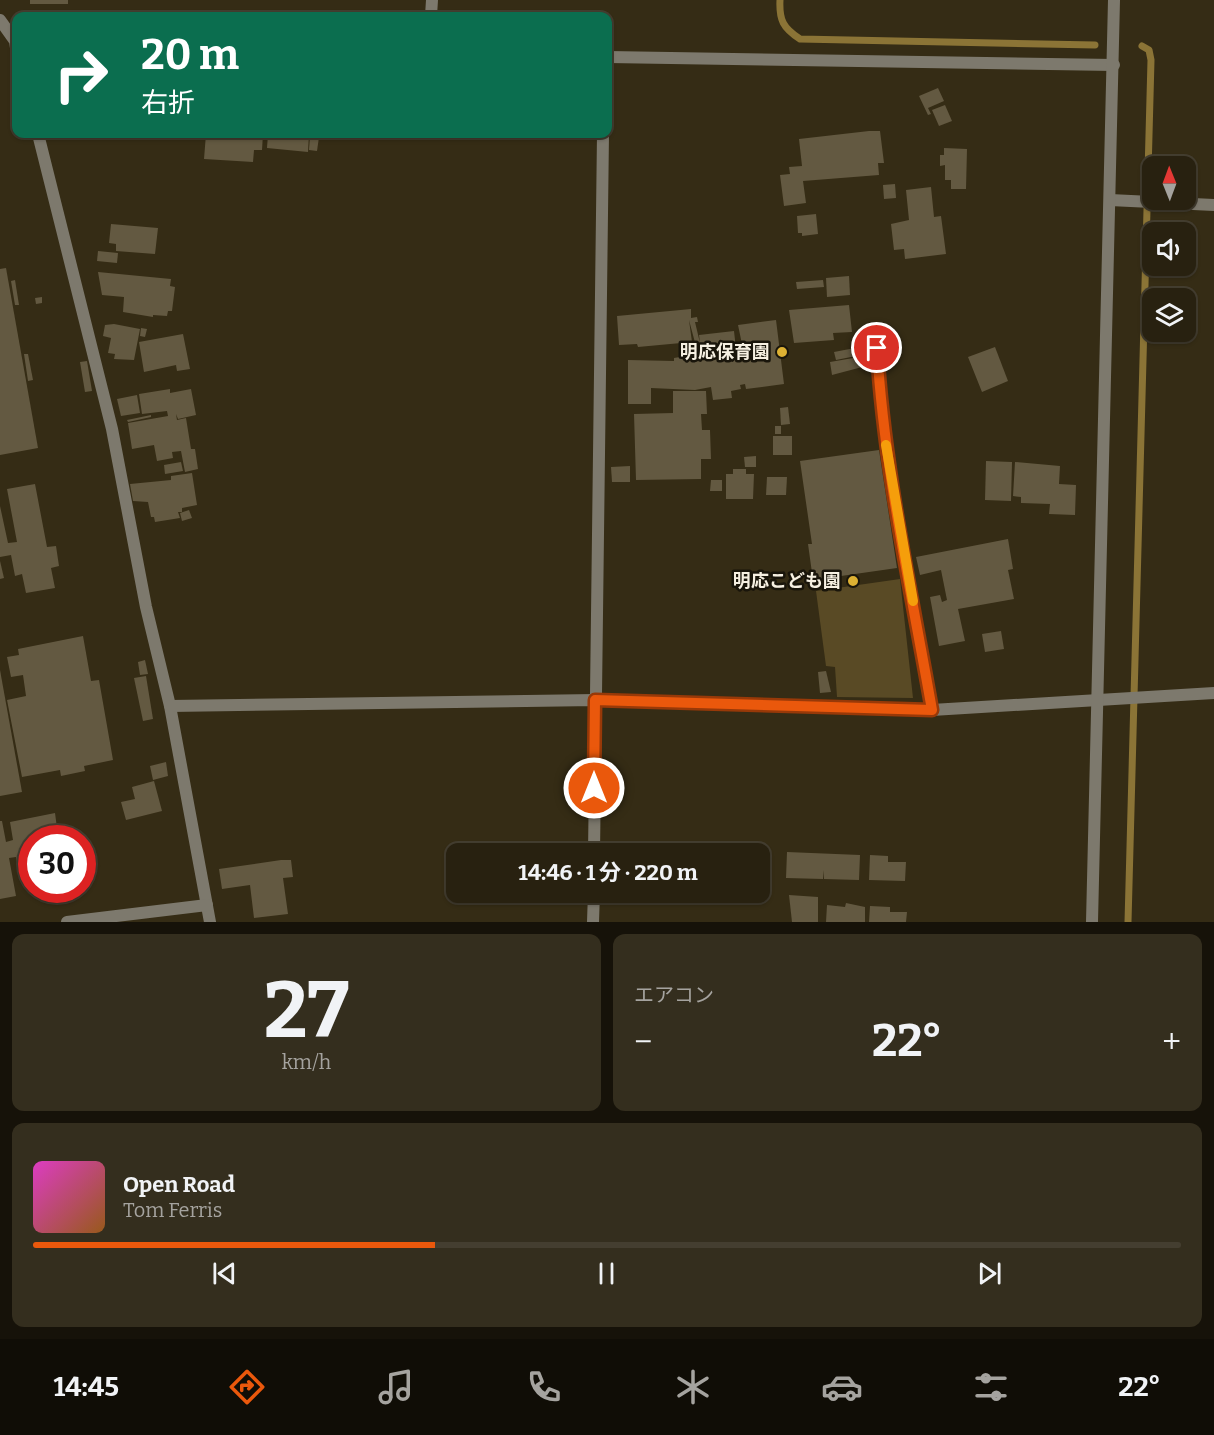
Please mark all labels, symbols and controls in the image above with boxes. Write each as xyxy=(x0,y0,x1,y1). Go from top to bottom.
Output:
text: 20 m xyxy=(141,30,239,80)
icon: right xyxy=(42,36,120,114)
text: 右折 xyxy=(141,87,195,119)
north arrow xyxy=(1142,156,1196,210)
map controls xyxy=(1142,156,1196,342)
button: sound xyxy=(1142,222,1196,276)
button: layers xyxy=(1142,288,1196,342)
pin xyxy=(851,322,902,373)
icon: arrive xyxy=(860,331,893,364)
place label: 明応保育園 xyxy=(680,341,770,363)
marker: 明応保育園 xyxy=(775,345,789,359)
place label: 明応こども園 xyxy=(733,570,841,592)
marker: 明応こども園 xyxy=(846,574,860,588)
position arrow xyxy=(562,756,626,820)
speed limit sign: 30 xyxy=(18,825,96,903)
text: 14:46 · 1 分 · 220 m xyxy=(518,859,698,886)
text: 27 xyxy=(264,964,349,1058)
text: エアコン xyxy=(634,983,714,1007)
text: 22° xyxy=(872,1014,942,1068)
text: − xyxy=(634,1022,652,1062)
text: + xyxy=(1162,1022,1181,1062)
text: km/h xyxy=(282,1050,331,1074)
text: Open Road xyxy=(123,1171,235,1198)
text: Tom Ferris xyxy=(123,1198,222,1222)
icon: previous xyxy=(208,1257,241,1290)
icon: pause xyxy=(590,1257,623,1290)
icon: next xyxy=(973,1257,1006,1290)
icon: directions xyxy=(226,1366,268,1408)
icon: music xyxy=(375,1366,417,1408)
icon: phone xyxy=(523,1366,565,1408)
icon: climate xyxy=(672,1366,714,1408)
icon: car xyxy=(821,1366,863,1408)
icon: filters xyxy=(970,1366,1012,1408)
text: 14:45 xyxy=(53,1371,119,1403)
text: 22° xyxy=(1118,1371,1161,1403)

